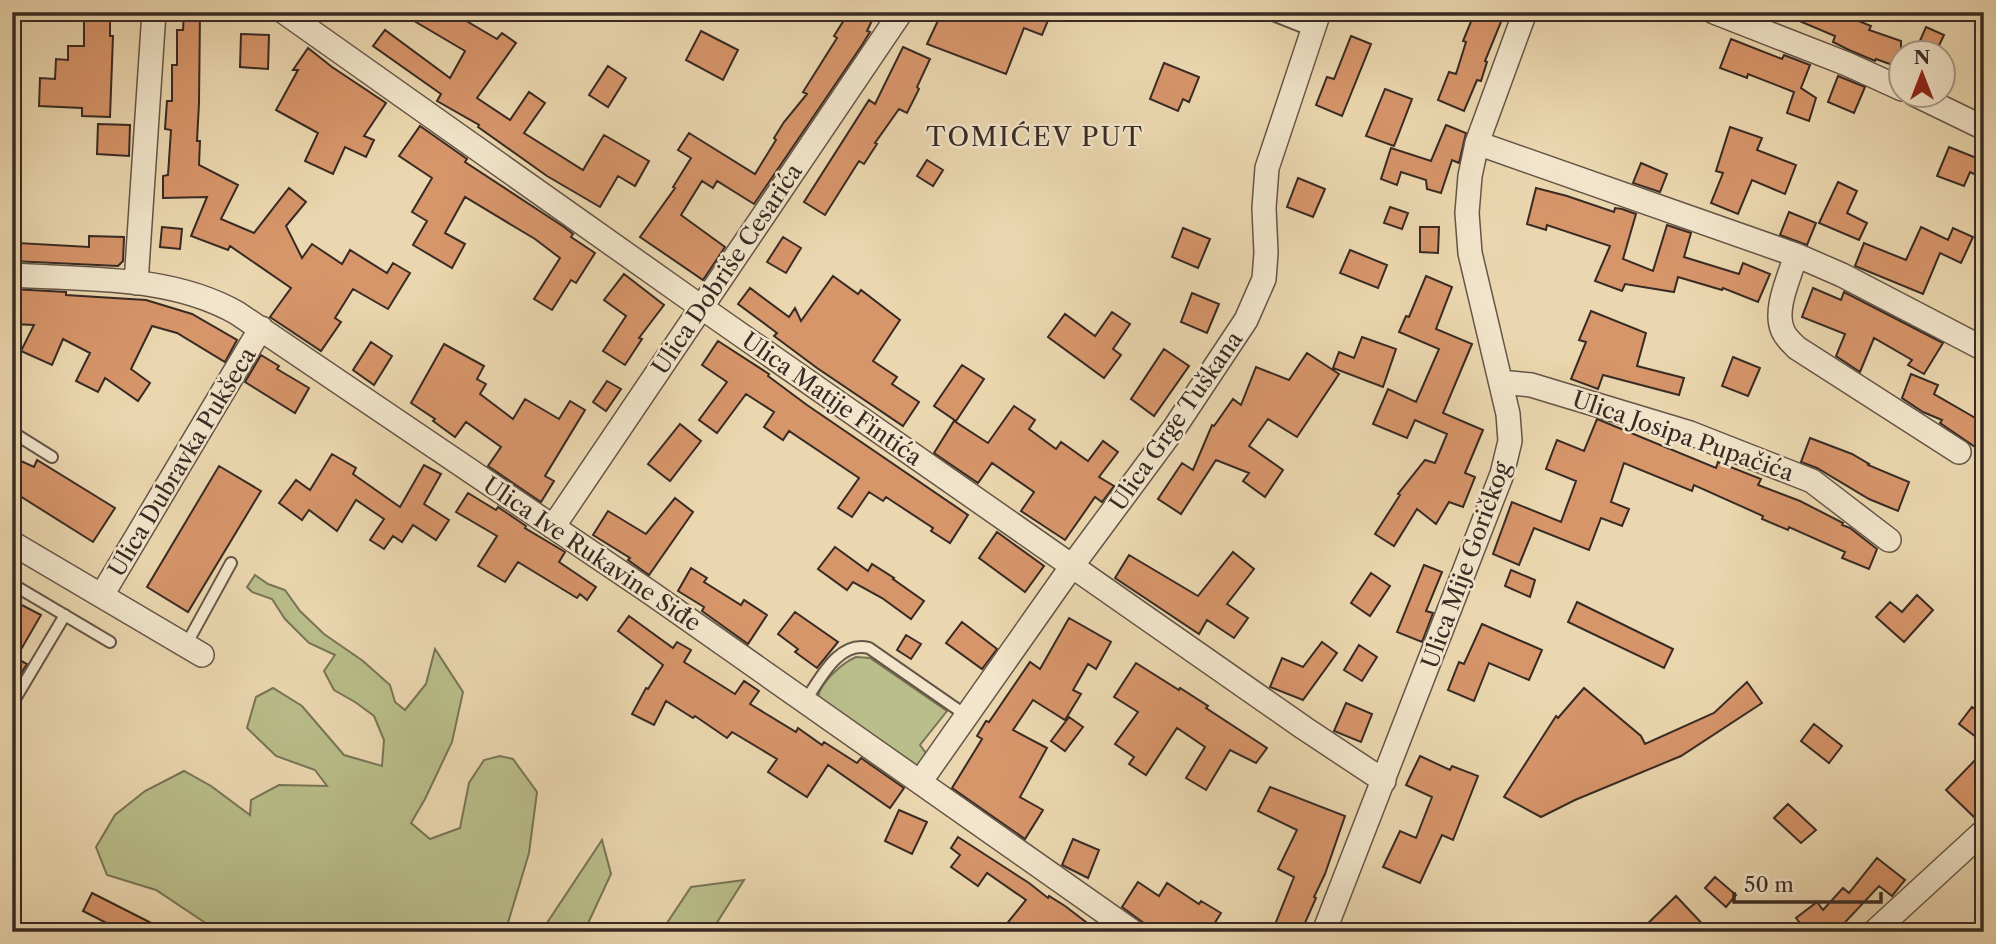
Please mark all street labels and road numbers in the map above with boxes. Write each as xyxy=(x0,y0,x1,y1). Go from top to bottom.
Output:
street label: Ulica Dobriše Cesarića xyxy=(646,158,808,380)
street label: Ulica Grge Tuškana xyxy=(1104,325,1249,516)
street label: Ulica Matije Fintića xyxy=(737,326,928,472)
street label: Ulica Dubravka Pukšeca xyxy=(102,342,262,582)
street label: Ulica Josipa Pupačića xyxy=(1569,385,1798,487)
street label: Ulica Mije Goričkog xyxy=(1416,457,1517,672)
street label: Ulica Ive Rukavine Siđe xyxy=(478,471,706,637)

